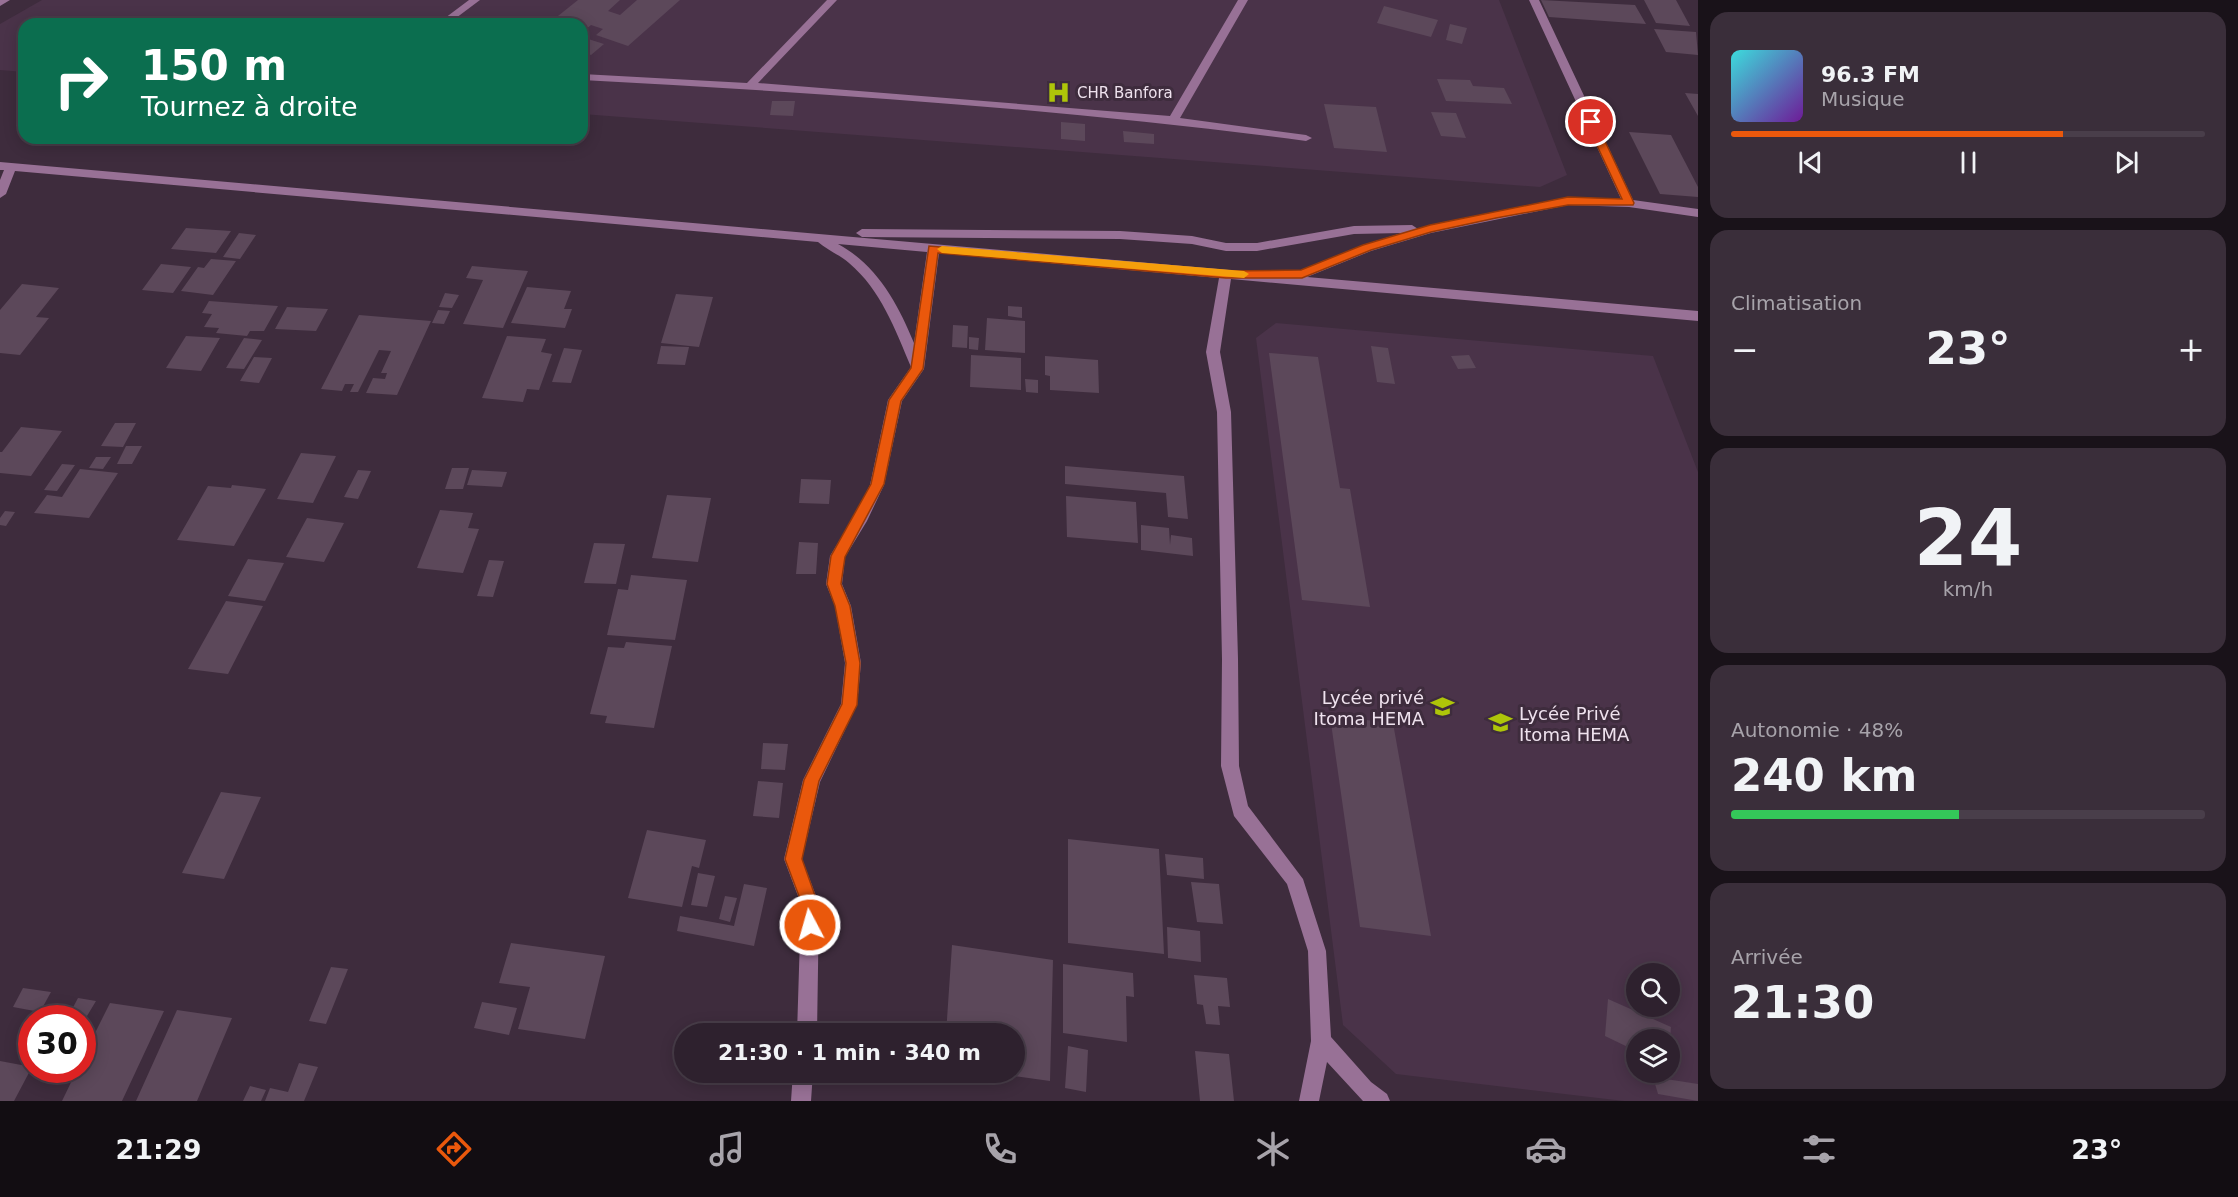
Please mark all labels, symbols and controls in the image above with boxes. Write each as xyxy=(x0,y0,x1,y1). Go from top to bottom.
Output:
text: 150 m xyxy=(141,41,287,90)
icon: right xyxy=(42,42,120,120)
text: 96.3 FM xyxy=(1821,62,1920,87)
hospital icon: CHR Banfora xyxy=(1046,80,1072,106)
place label: CHR Banfora xyxy=(1077,84,1173,102)
text: Musique xyxy=(1821,87,1905,111)
text: Tournez à droite xyxy=(141,91,358,122)
pin xyxy=(1565,96,1616,147)
icon: arrive xyxy=(1574,105,1607,138)
icon: previous xyxy=(1794,146,1827,179)
icon: pause xyxy=(1952,146,1985,179)
icon: next xyxy=(2110,146,2143,179)
text: Climatisation xyxy=(1731,291,1862,315)
text: 23° xyxy=(1925,322,2011,375)
text: − xyxy=(1731,330,1759,369)
text: + xyxy=(2177,330,2205,369)
text: 24 xyxy=(1914,493,2022,583)
text: km/h xyxy=(1943,577,1993,601)
place label: Lycée privé Itoma HEMA xyxy=(1314,687,1425,729)
school or university icon: Lycée privé Itoma HEMA xyxy=(1429,694,1455,720)
place label: Lycée Privé Itoma HEMA xyxy=(1519,703,1630,745)
school or university icon: Lycée Privé Itoma HEMA xyxy=(1488,710,1514,736)
text: Autonomie · 48% xyxy=(1731,718,1903,742)
text: 240 km xyxy=(1731,749,1917,802)
position arrow xyxy=(778,893,842,957)
text: Arrivée xyxy=(1731,945,1803,969)
map controls xyxy=(1626,963,1680,1083)
button: search xyxy=(1626,963,1680,1017)
text: 21:30 xyxy=(1731,976,1874,1029)
speed limit sign: 30 xyxy=(18,1005,96,1083)
button: layers xyxy=(1626,1029,1680,1083)
text: 21:30 · 1 min · 340 m xyxy=(718,1040,981,1065)
icon: directions xyxy=(433,1128,475,1170)
icon: music xyxy=(706,1128,748,1170)
icon: phone xyxy=(979,1128,1021,1170)
icon: climate xyxy=(1252,1128,1294,1170)
icon: car xyxy=(1525,1128,1567,1170)
icon: filters xyxy=(1798,1128,1840,1170)
text: 21:29 xyxy=(116,1134,202,1165)
text: 23° xyxy=(2071,1134,2122,1165)

